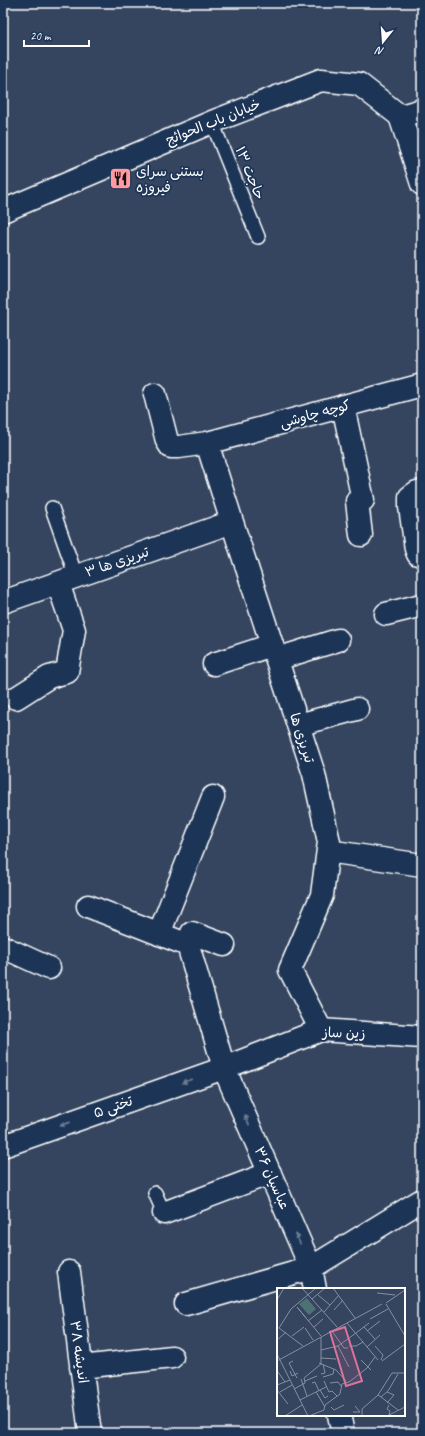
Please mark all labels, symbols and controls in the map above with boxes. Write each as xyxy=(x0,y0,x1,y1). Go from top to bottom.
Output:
scale bar xyxy=(24,22,89,48)
north arrow xyxy=(363,22,403,62)
text: 20 m xyxy=(30,28,52,44)
text: N xyxy=(373,43,385,59)
street label: خیابان باب الحوائج xyxy=(163,95,263,150)
street label: حاجت ۱۳ xyxy=(232,144,268,202)
place label: بستنی سرای فیروزه xyxy=(136,163,204,196)
restaurant icon: بستنی سرای فیروزه xyxy=(107,166,133,192)
street label: کوچه چاوشی xyxy=(278,396,352,433)
street label: تبریزی ها ۳ xyxy=(83,543,152,581)
street label: تبریزی ها xyxy=(286,711,318,766)
street label: زین ساز xyxy=(321,1024,366,1042)
one-way arrow xyxy=(181,1078,193,1084)
street label: تختی ۵ xyxy=(91,1092,136,1122)
one-way arrow xyxy=(243,1113,249,1125)
one-way arrow xyxy=(58,1122,70,1128)
street label: عباسیان ۳۶ xyxy=(251,1144,293,1212)
one-way arrow xyxy=(295,1233,302,1245)
inset map xyxy=(277,1288,405,1416)
street label: اندیشه ۳۸ xyxy=(66,1320,92,1384)

